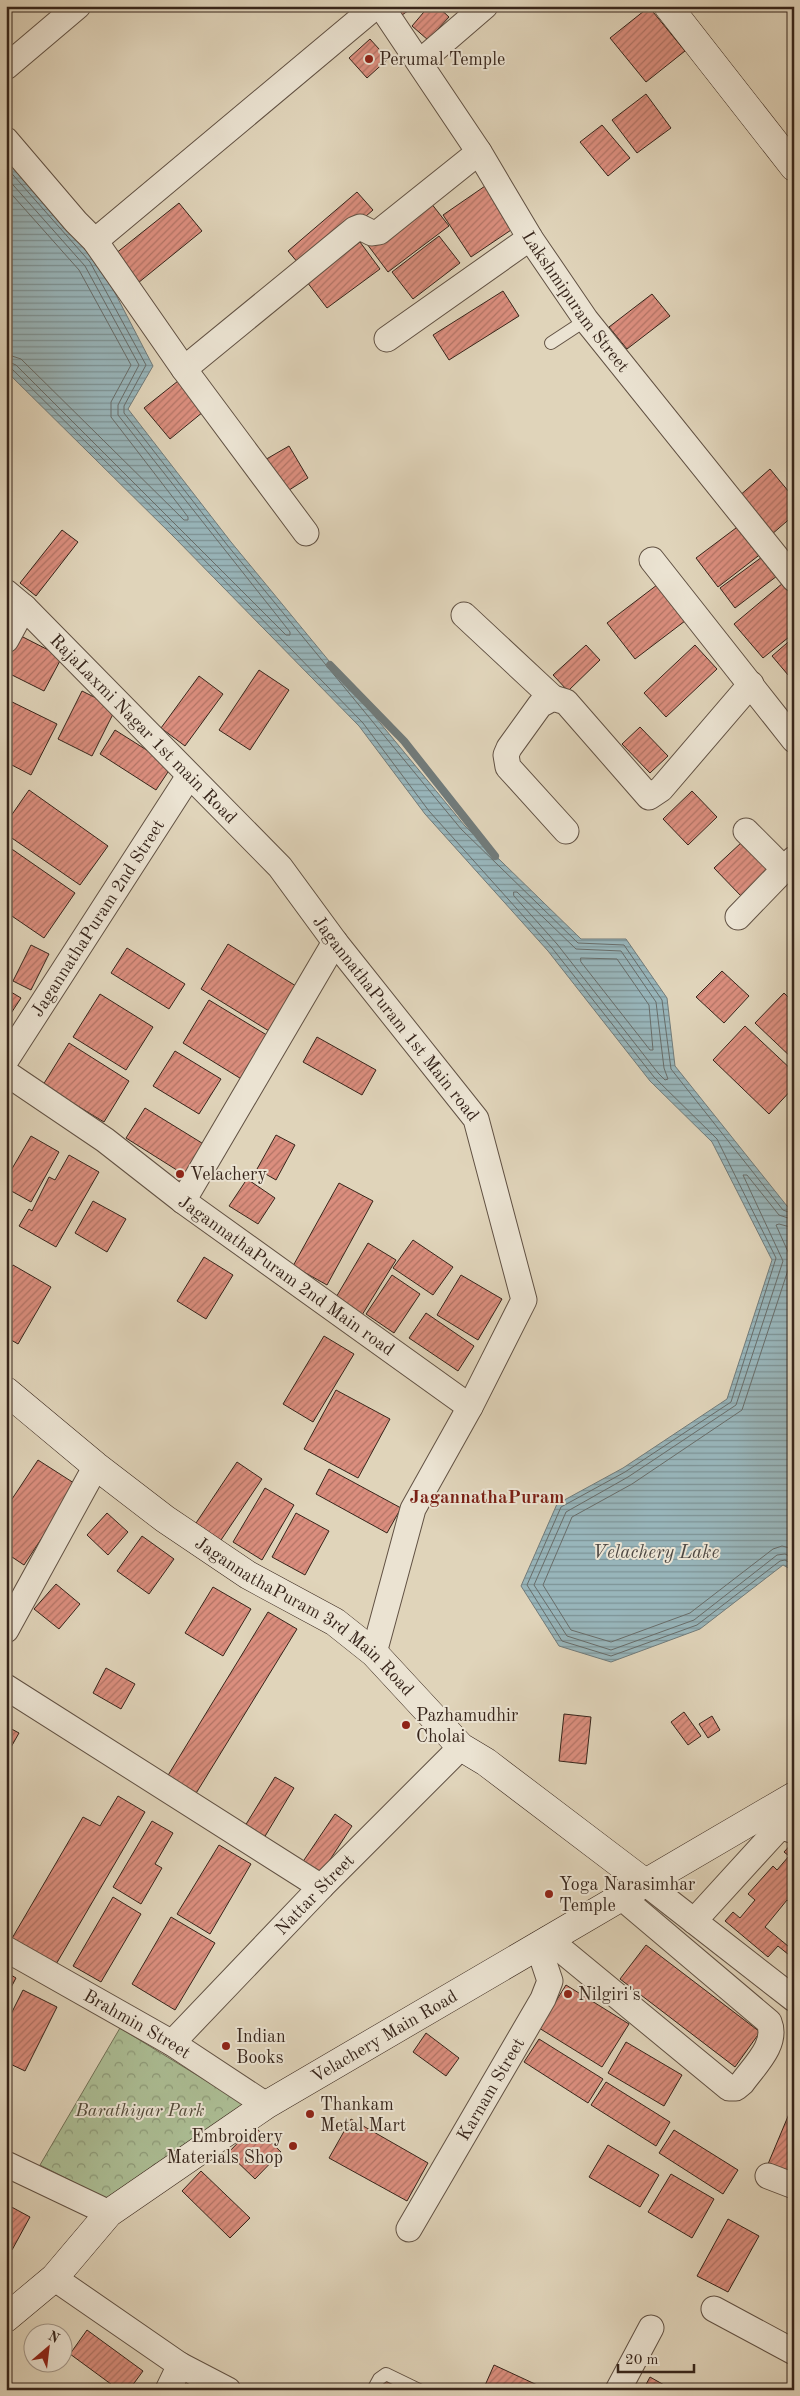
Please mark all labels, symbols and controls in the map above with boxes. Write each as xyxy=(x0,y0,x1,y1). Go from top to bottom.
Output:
place label: Perumal Temple xyxy=(379,51,505,69)
marker: Perumal Temple xyxy=(363,53,375,65)
street label: Lakshmipuram Street xyxy=(518,228,632,376)
street label: RajaLaxmi Nagar 1st main Road xyxy=(46,631,240,827)
street label: JagannathaPuram 2nd Street xyxy=(28,817,168,1020)
street label: JagannathaPuram 1st Main road xyxy=(309,913,482,1125)
place label: Velachery xyxy=(190,1166,267,1184)
marker: Velachery xyxy=(174,1168,186,1180)
street label: JagannathaPuram 2nd Main road xyxy=(175,1193,397,1360)
district label: JagannathaPuram xyxy=(410,1489,564,1508)
street label: JagannathaPuram 3rd Main Road xyxy=(191,1534,417,1700)
water label: Velachery Lake xyxy=(593,1544,720,1563)
place label: Pazhamudhir Cholai xyxy=(416,1707,519,1746)
marker: Pazhamudhir Cholai xyxy=(400,1719,412,1731)
street label: Nattar Street xyxy=(272,1851,358,1939)
place label: Yoga Narasimhar Temple xyxy=(559,1876,696,1915)
marker: Yoga Narasimhar Temple xyxy=(543,1888,555,1900)
place label: Nilgiri's xyxy=(578,1986,641,2004)
street label: Brahmin Street xyxy=(80,1987,193,2063)
street label: Velachery Main Road xyxy=(308,1987,461,2086)
marker: Nilgiri's xyxy=(562,1988,574,2000)
place label: Indian Books xyxy=(236,2028,286,2067)
street label: Karnam Street xyxy=(455,2035,528,2144)
marker: Indian Books xyxy=(220,2040,232,2052)
place label: Thankam Metal Mart xyxy=(320,2096,406,2135)
park label: Barathiyar Park xyxy=(74,2102,205,2120)
marker: Thankam Metal Mart xyxy=(304,2108,316,2120)
place label: Embroidery Materials Shop xyxy=(166,2128,283,2167)
marker: Embroidery Materials Shop xyxy=(287,2140,299,2152)
north arrow xyxy=(22,2324,72,2374)
text: N xyxy=(46,2329,62,2346)
scale bar xyxy=(618,2341,694,2373)
text: 20 m xyxy=(625,2353,659,2368)

